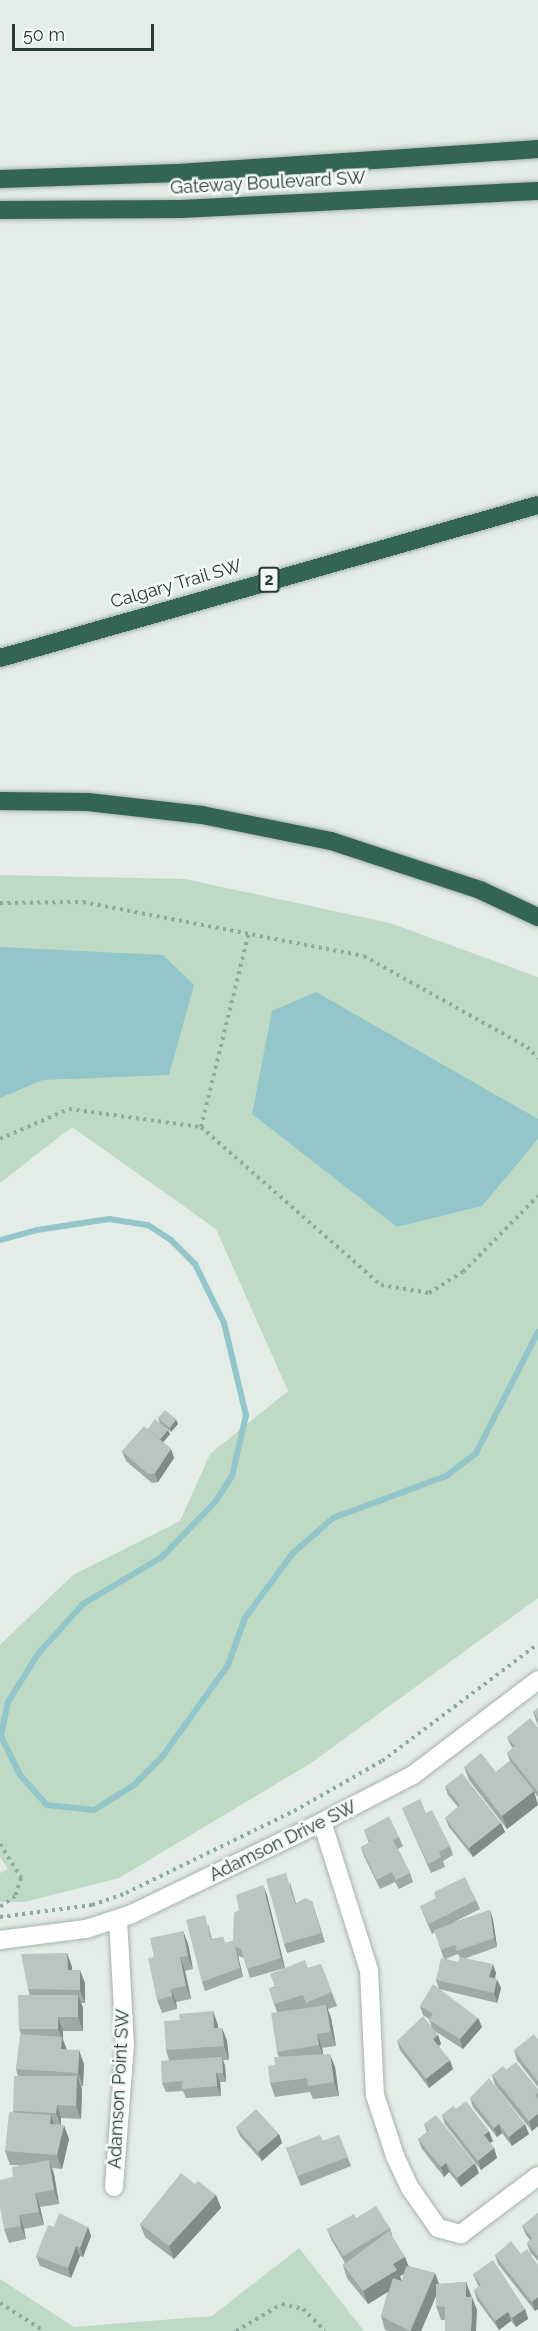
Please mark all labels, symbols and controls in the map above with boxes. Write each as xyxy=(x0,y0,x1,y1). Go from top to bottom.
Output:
scale bar xyxy=(15,12,158,50)
text: 50 m xyxy=(23,24,65,45)
street label: Gateway Boulevard SW xyxy=(169,167,367,199)
street label: Calgary Trail SW xyxy=(107,555,245,613)
road number: 2 xyxy=(257,567,281,593)
street label: Adamson Drive SW xyxy=(206,1796,360,1886)
street label: Adamson Point SW xyxy=(104,2009,134,2169)

